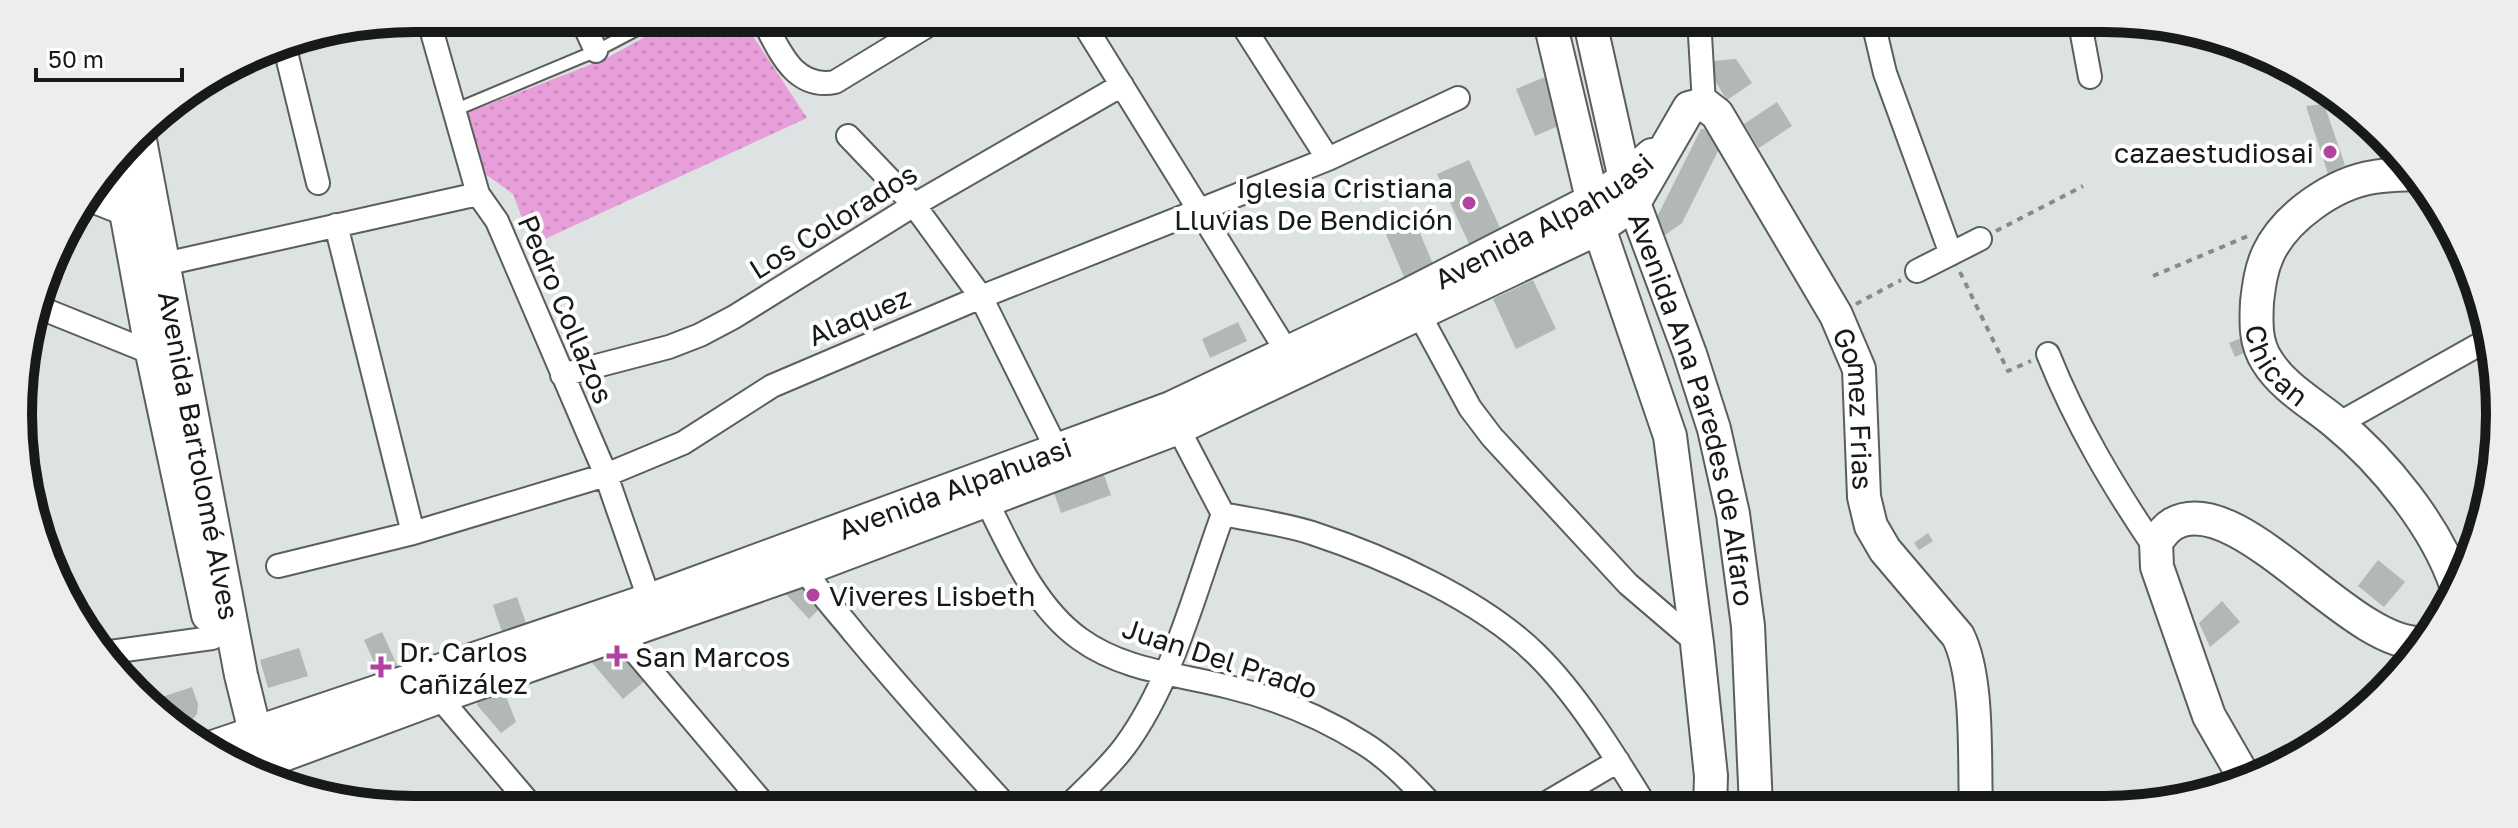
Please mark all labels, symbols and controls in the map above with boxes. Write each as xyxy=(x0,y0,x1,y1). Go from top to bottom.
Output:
scale bar xyxy=(36,32,182,82)
text: 50 m xyxy=(48,44,104,73)
place label: cazaestudiosai xyxy=(2114,136,2314,169)
marker: cazaestudiosai xyxy=(2321,143,2339,161)
street label: Avenida Alpahuasi xyxy=(1429,146,1660,295)
street label: Los Colorados xyxy=(743,156,923,286)
place label: Iglesia Cristiana Lluvias De Bendición xyxy=(1174,171,1453,236)
marker: Iglesia Cristiana Lluvias De Bendición xyxy=(1460,194,1478,212)
street label: Avenida Ana Paredes de Alfaro xyxy=(1622,208,1762,608)
street label: Pedro Collazos xyxy=(511,210,621,408)
street label: Alaquez xyxy=(803,280,915,352)
street label: Avenida Bartolomé Alves xyxy=(152,288,247,622)
street label: Gomez Frias xyxy=(1827,322,1880,491)
street label: Chican xyxy=(2240,323,2315,412)
street label: Avenida Alpahuasi xyxy=(833,430,1076,546)
place label: Viveres Lisbeth xyxy=(829,579,1036,612)
marker: Viveres Lisbeth xyxy=(804,586,822,604)
street label: Juan Del Prado xyxy=(1118,611,1322,705)
place label: Dr. Carlos Cañizález xyxy=(399,635,528,700)
place label: San Marcos xyxy=(635,640,790,673)
marker: San Marcos xyxy=(606,645,628,667)
marker: Dr. Carlos Cañizález xyxy=(370,656,392,678)

